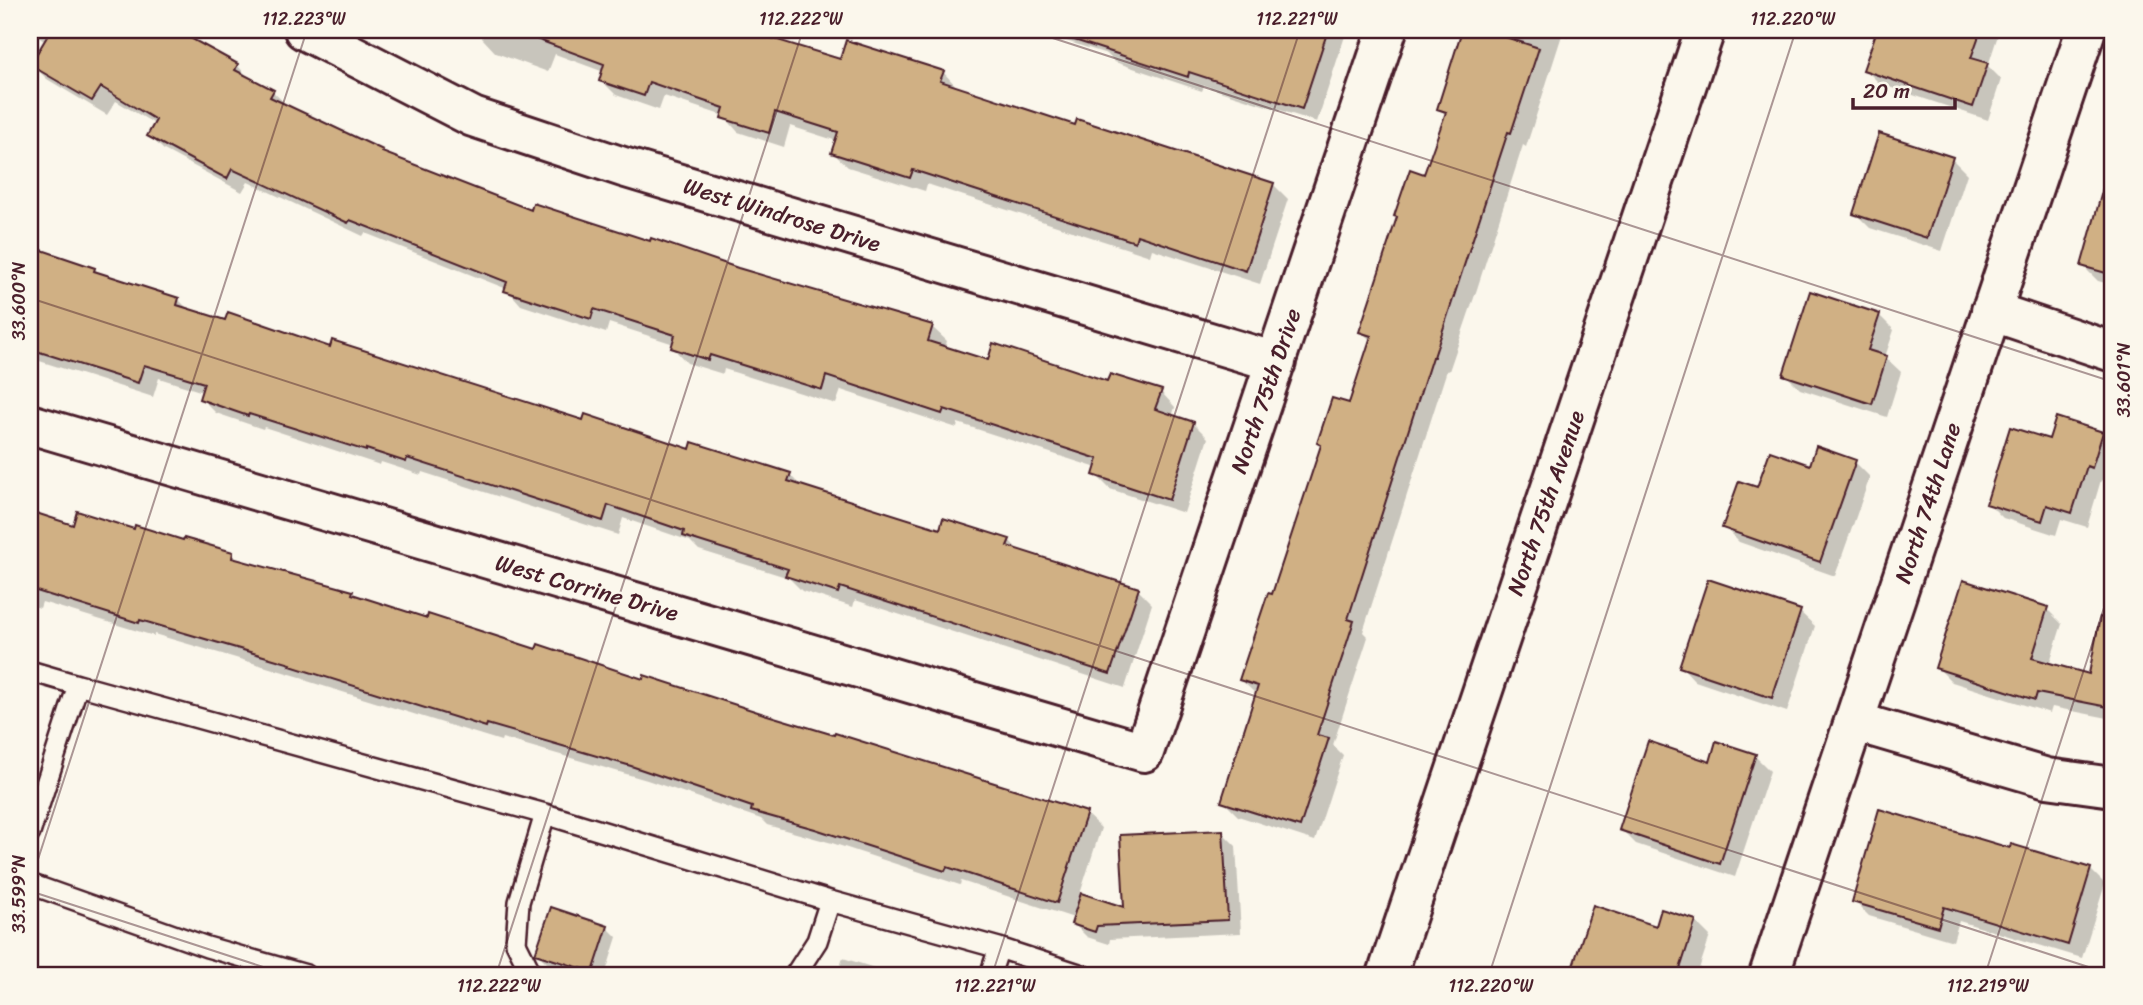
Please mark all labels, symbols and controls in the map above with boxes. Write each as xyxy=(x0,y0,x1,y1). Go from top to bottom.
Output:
text: 112.223°W xyxy=(262,3,347,35)
text: 112.222°W xyxy=(759,3,844,35)
text: 112.221°W xyxy=(1256,3,1339,35)
text: 112.220°W xyxy=(1751,3,1837,35)
scale bar xyxy=(1853,66,1954,110)
text: 20 m xyxy=(1863,72,1910,110)
street label: West Windrose Drive xyxy=(678,165,886,265)
text: 33.600°N xyxy=(3,261,35,340)
street label: North 75th Drive xyxy=(1219,303,1314,479)
text: 33.601°N xyxy=(2108,342,2140,417)
street label: North 75th Avenue xyxy=(1495,405,1597,601)
street label: North 74th Lane xyxy=(1883,417,1973,589)
street label: West Corrine Drive xyxy=(491,542,683,634)
text: 33.599°N xyxy=(3,854,35,933)
text: 112.222°W xyxy=(457,970,542,1002)
text: 112.221°W xyxy=(954,970,1037,1002)
text: 112.220°W xyxy=(1449,970,1535,1002)
text: 112.219°W xyxy=(1947,970,2030,1002)

